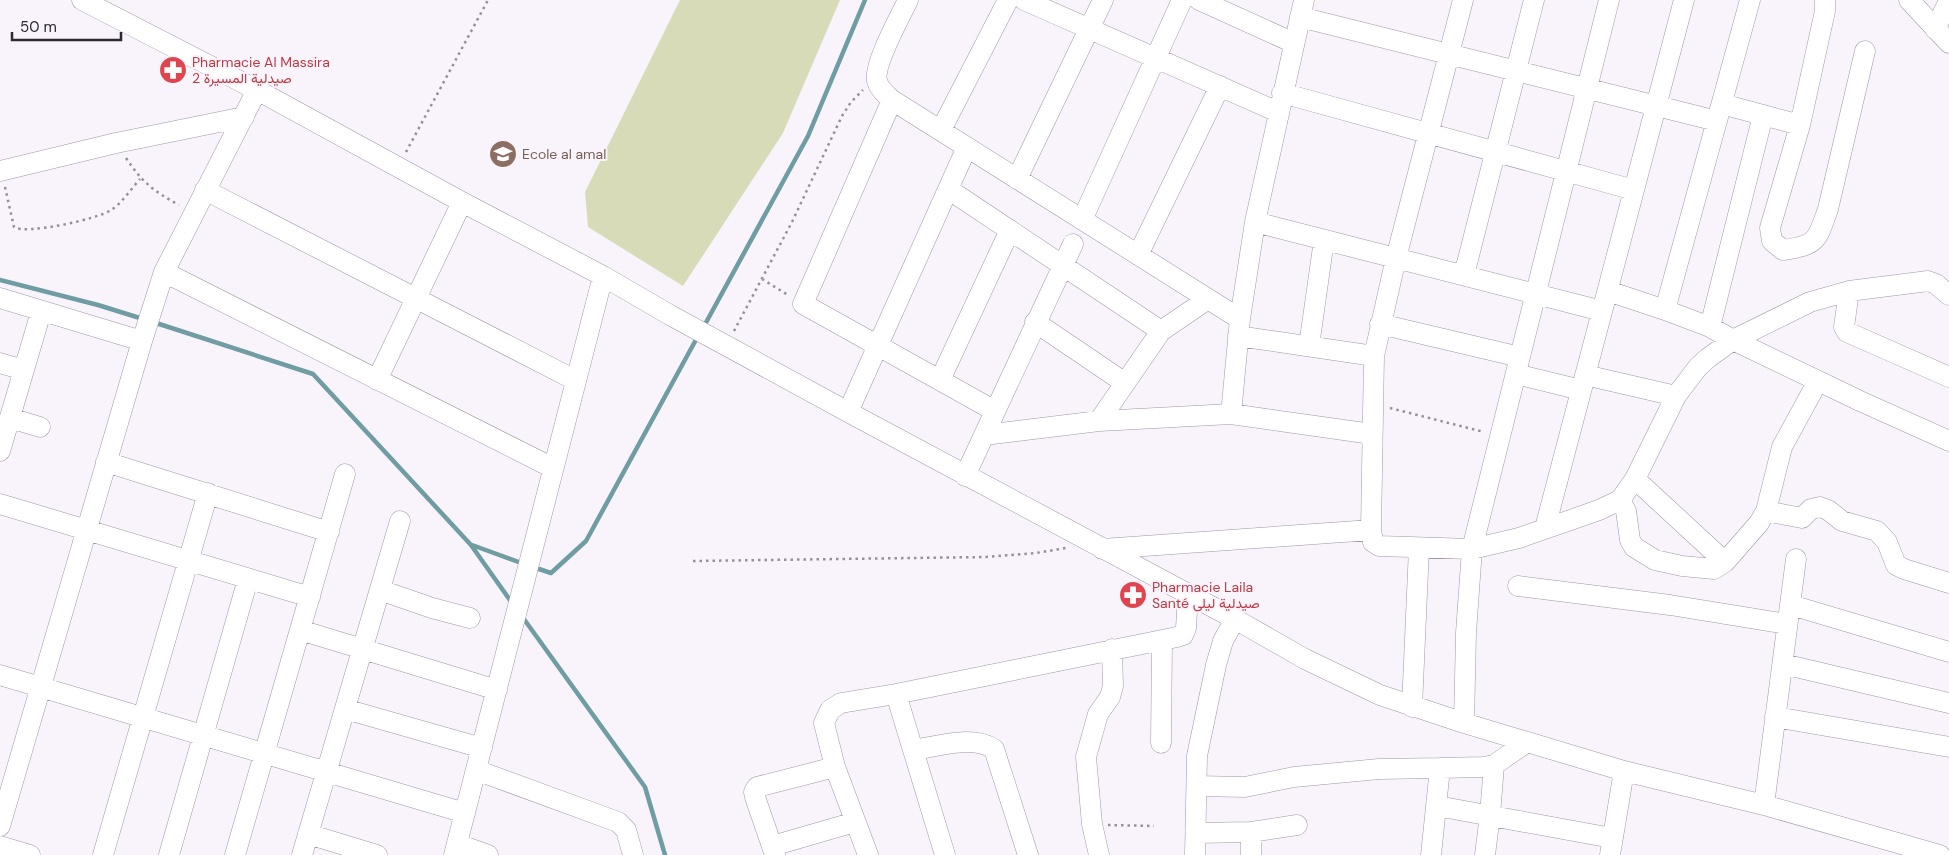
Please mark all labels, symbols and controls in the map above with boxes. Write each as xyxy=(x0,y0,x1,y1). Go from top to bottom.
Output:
scale bar xyxy=(12,10,121,42)
text: 50 m xyxy=(20,17,57,37)
place label: Pharmacie Al Massira 2 صيدلية المسيرة xyxy=(192,53,330,87)
pharmacy icon: Pharmacie Al Massira 2 صيدلية المسيرة xyxy=(158,55,188,85)
school or university icon: Ecole al amal xyxy=(488,139,518,169)
place label: Ecole al amal xyxy=(522,145,606,163)
place label: Pharmacie Laila Santé صيدلية ليلى xyxy=(1152,578,1260,612)
pharmacy icon: Pharmacie Laila Santé صيدلية ليلى xyxy=(1118,580,1148,610)

